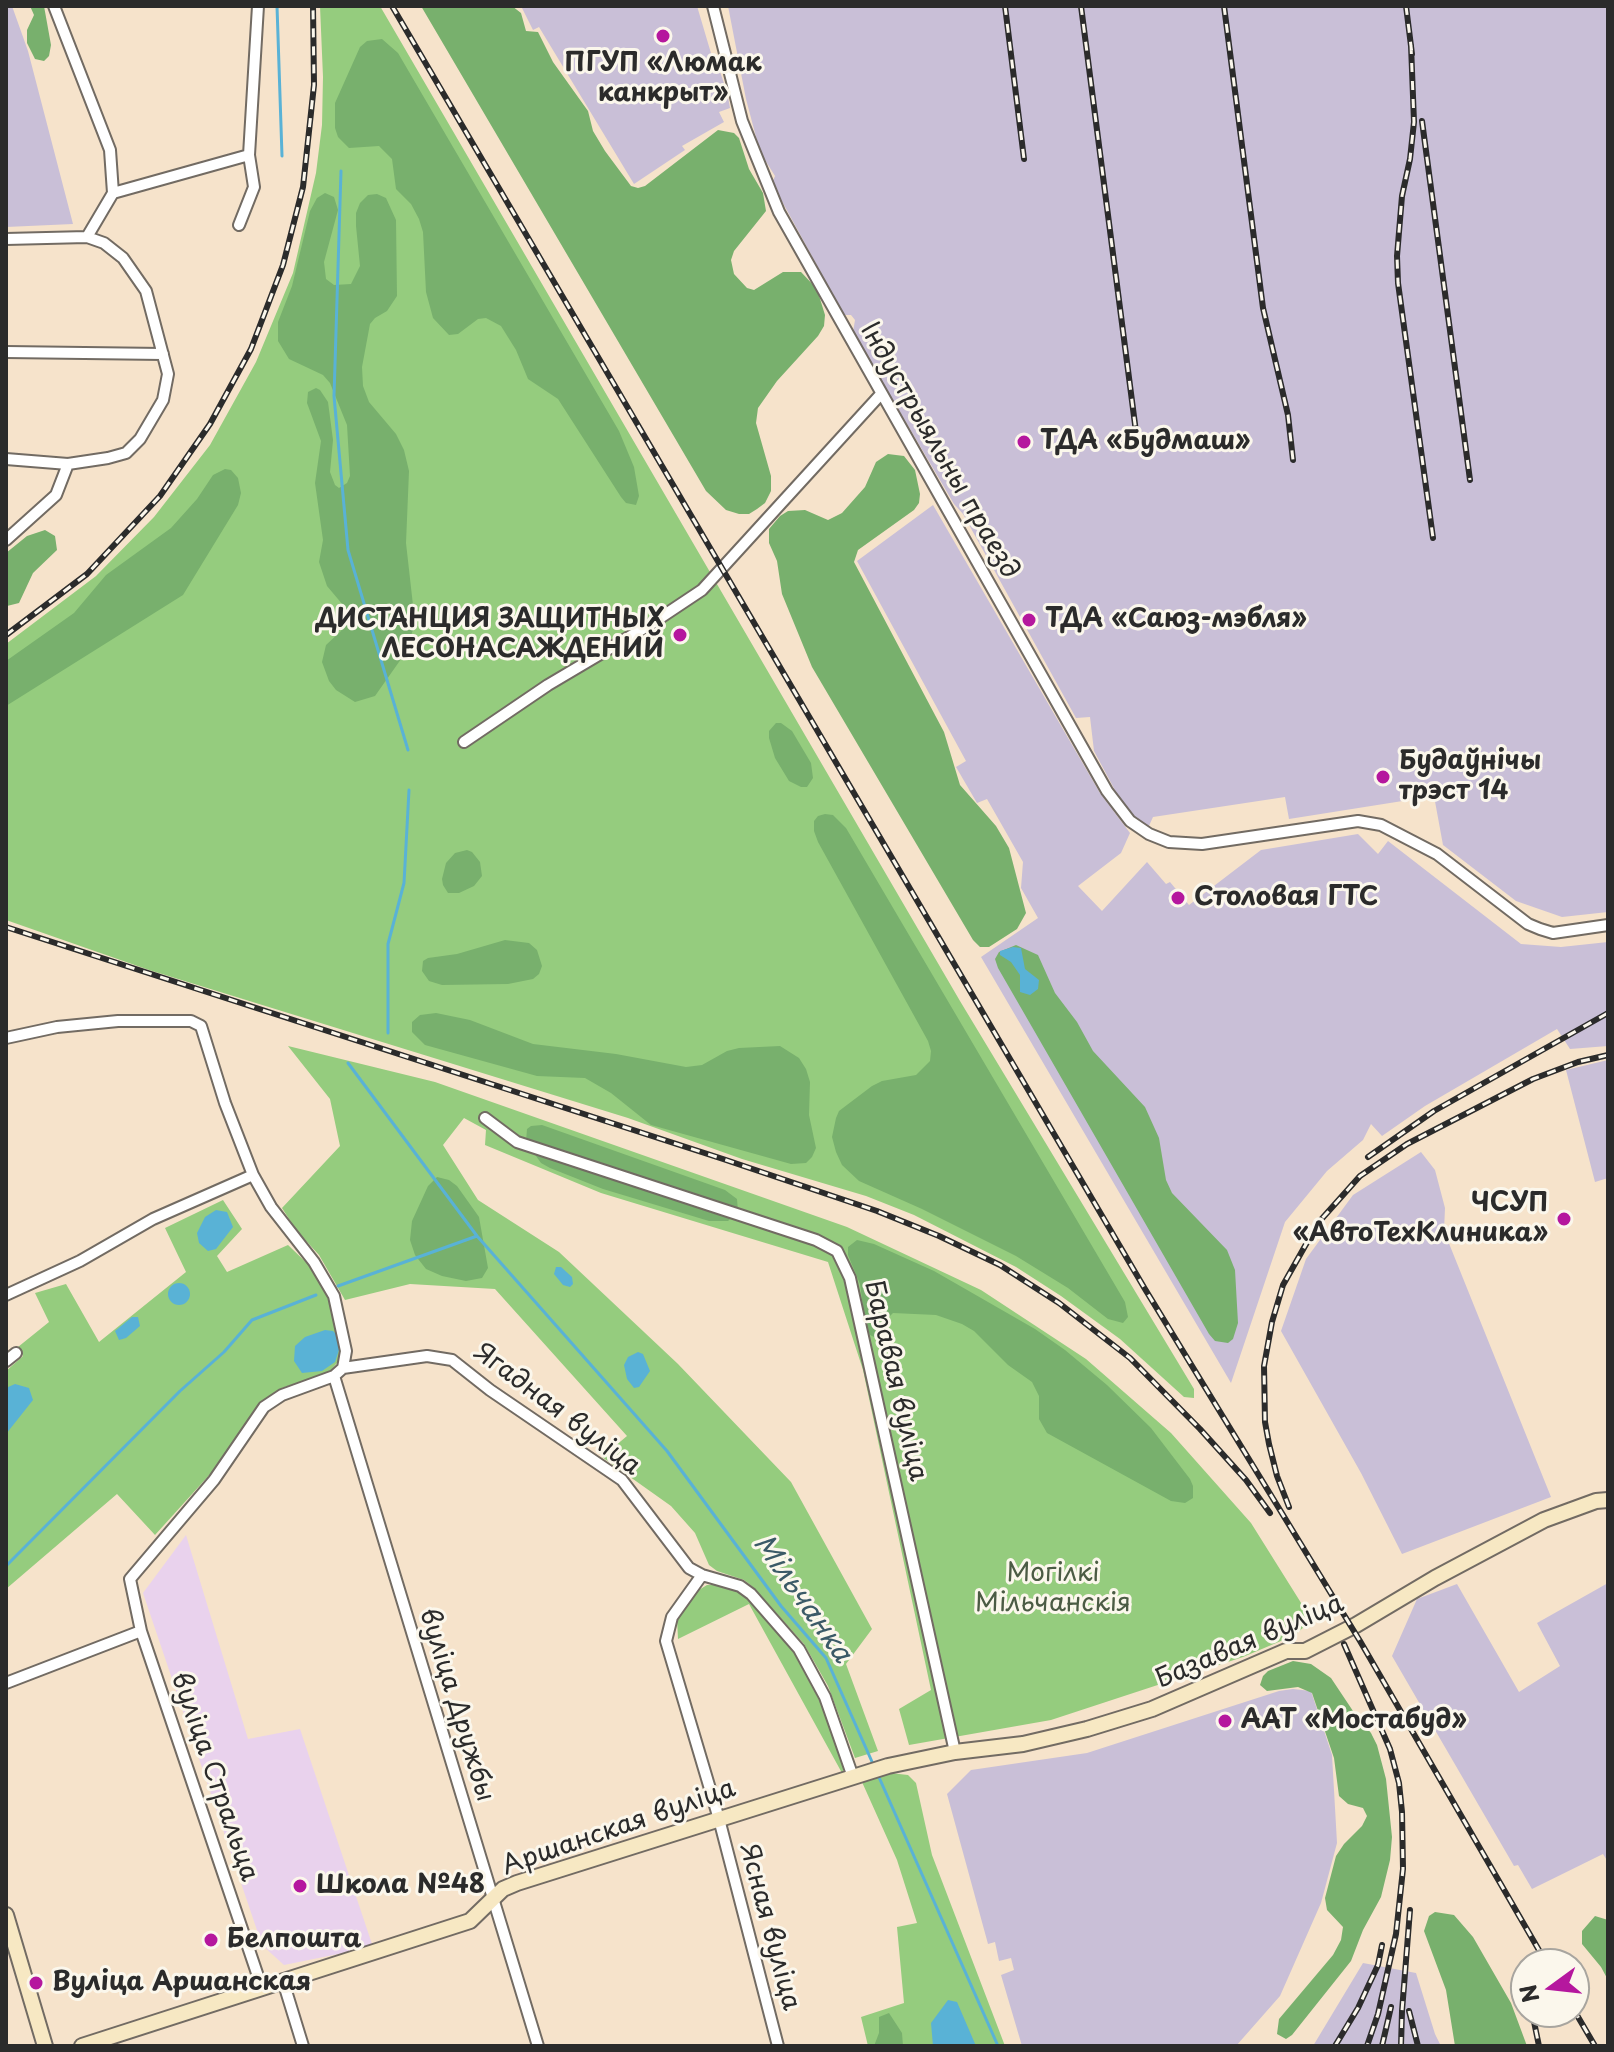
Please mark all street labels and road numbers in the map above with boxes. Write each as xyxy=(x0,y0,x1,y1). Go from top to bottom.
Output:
street label: Індустрыяльны праезд xyxy=(853,317,1025,585)
street label: Баравая вуліца xyxy=(857,1278,933,1484)
street label: Ягадная вуліца xyxy=(467,1337,647,1483)
street label: Базавая вуліца xyxy=(1151,1588,1349,1696)
street label: вуліца Дружбы xyxy=(412,1605,500,1805)
street label: вуліца Стральца xyxy=(164,1668,264,1886)
street label: Аршанская вуліца xyxy=(498,1773,740,1883)
street label: Ясная вуліца xyxy=(732,1840,806,2014)

